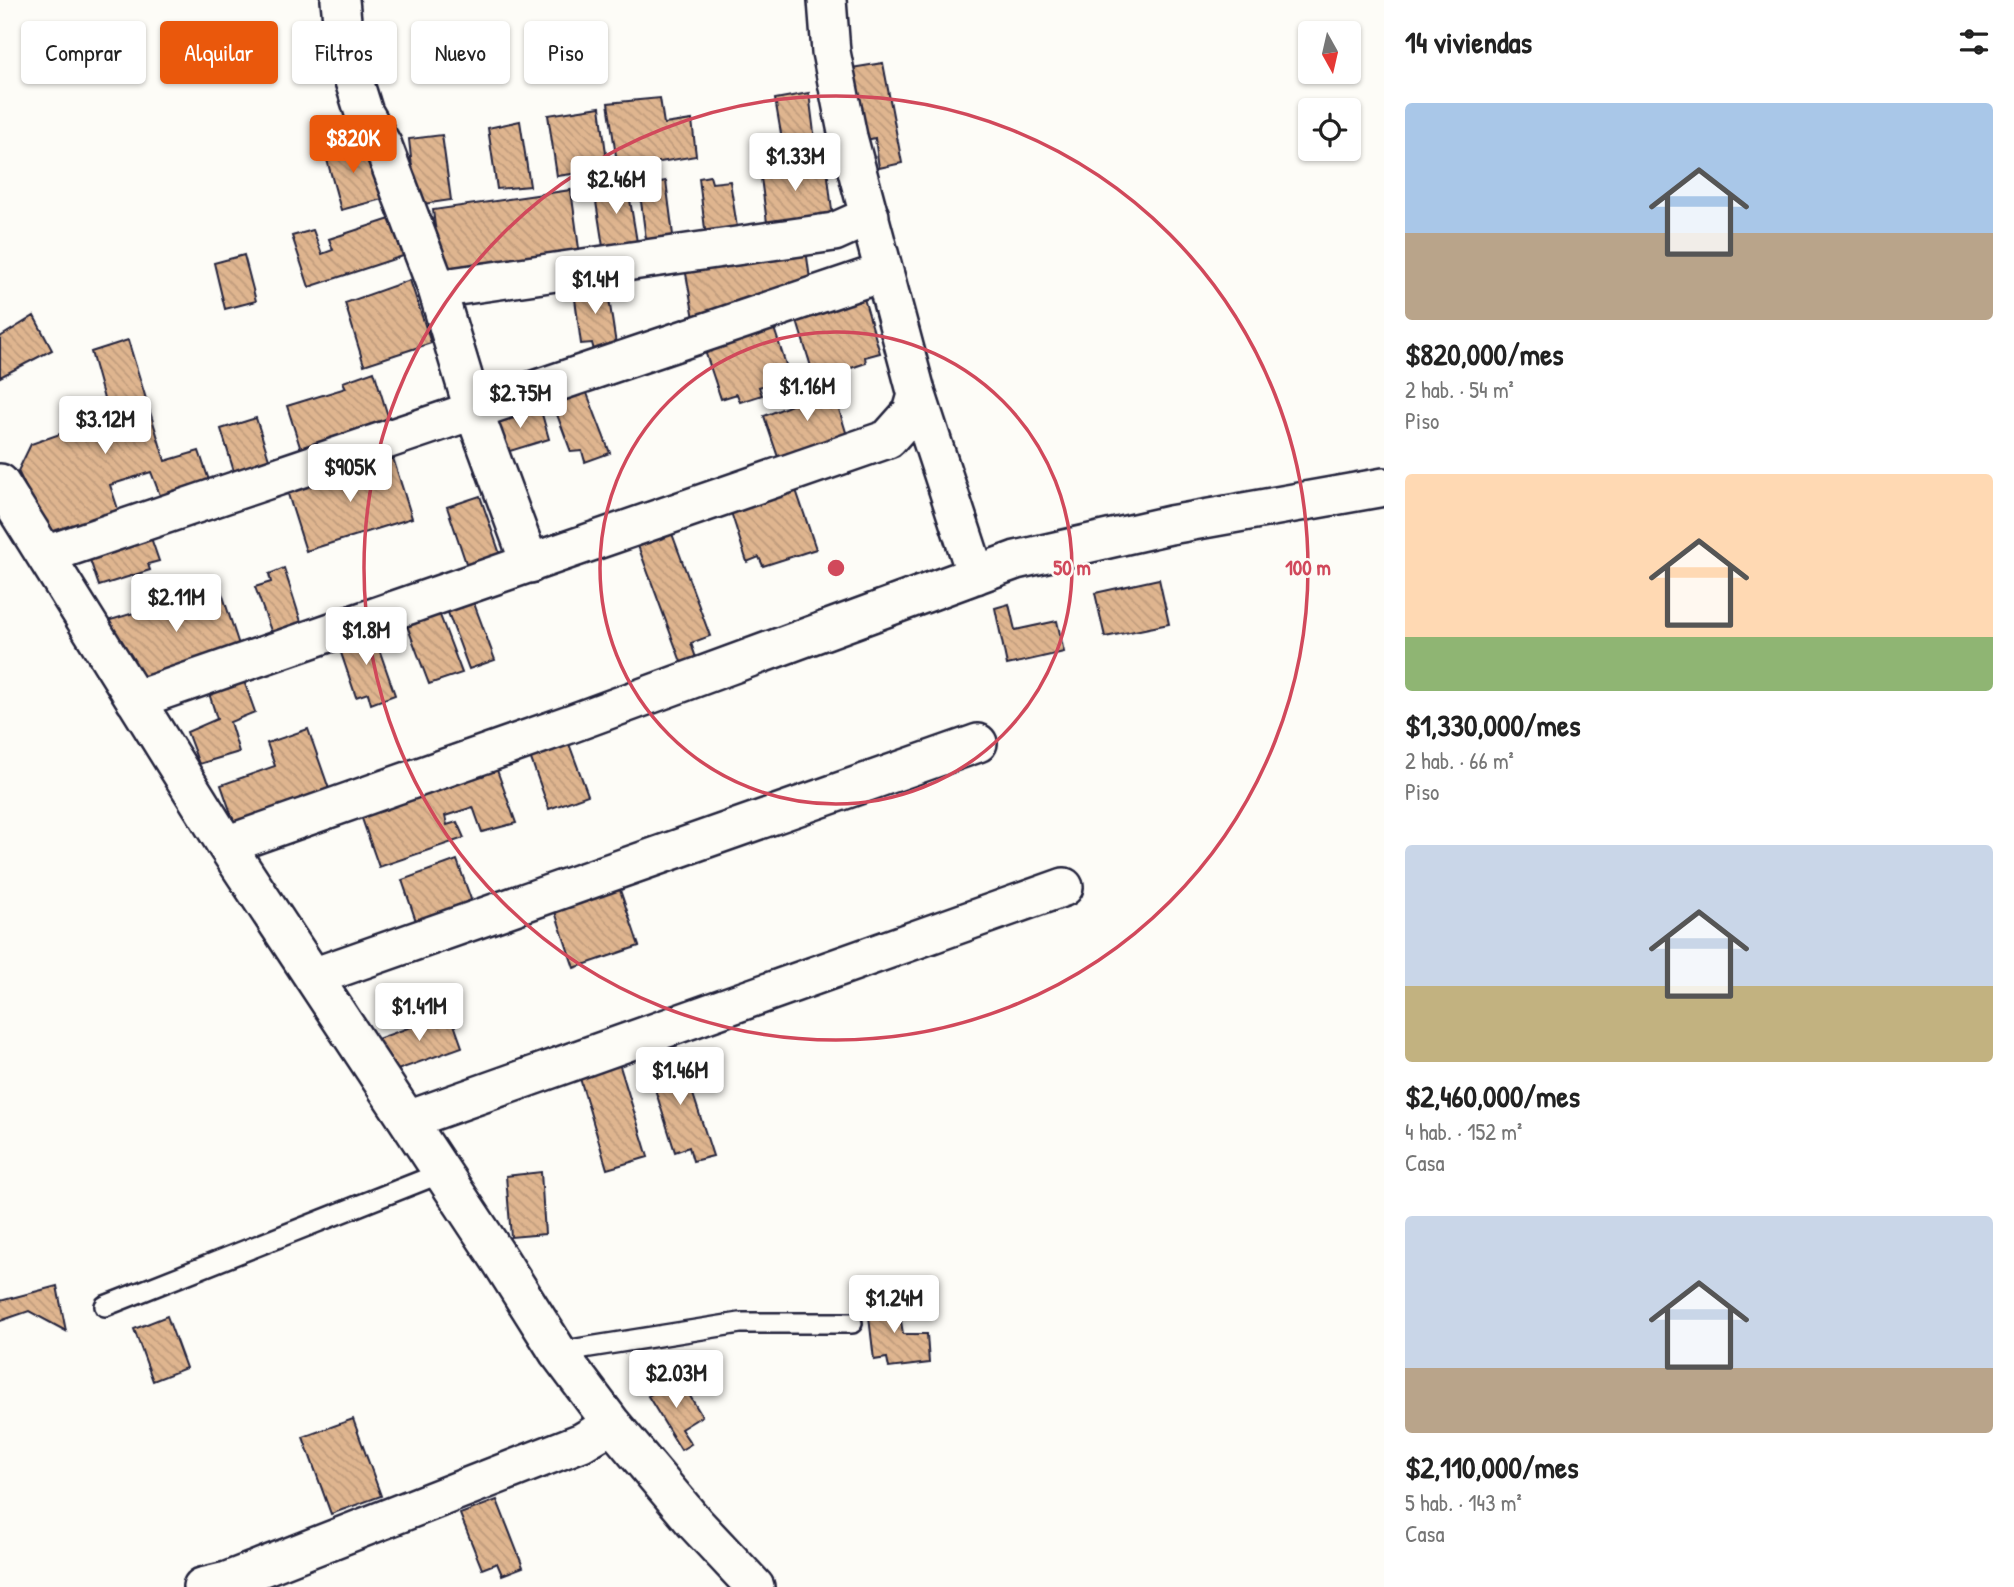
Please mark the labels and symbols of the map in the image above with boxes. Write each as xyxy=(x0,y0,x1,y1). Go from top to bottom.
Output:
north arrow xyxy=(1298,21,1362,84)
pin: $820K xyxy=(304,116,402,175)
pin: $1.33M xyxy=(738,134,852,193)
pin: $2.46M xyxy=(559,156,673,216)
pin: $1.4M xyxy=(546,256,644,316)
pin: $1.16M xyxy=(750,364,864,423)
pin: $2.75M xyxy=(463,370,577,430)
pin: $3.12M xyxy=(48,396,162,456)
pin: $905K xyxy=(301,444,399,504)
text: 50 m xyxy=(1053,553,1091,582)
text: 100 m xyxy=(1285,553,1331,582)
centre of rings xyxy=(824,556,848,580)
pin: $2.11M xyxy=(119,574,233,634)
pin: $1.8M xyxy=(317,608,415,667)
pin: $1.41M xyxy=(362,984,476,1043)
pin: $1.46M xyxy=(623,1048,737,1107)
pin: $1.24M xyxy=(837,1276,951,1335)
pin: $2.03M xyxy=(619,1350,733,1410)

